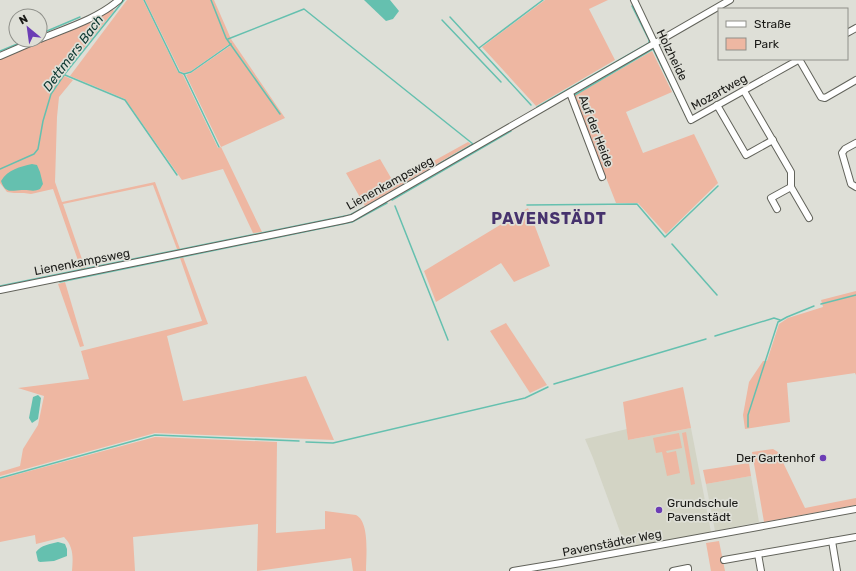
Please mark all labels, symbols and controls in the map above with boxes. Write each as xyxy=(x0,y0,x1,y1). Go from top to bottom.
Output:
north arrow xyxy=(8,8,48,48)
legend xyxy=(718,8,848,60)
text: N xyxy=(17,12,30,27)
water label: Dettmers Bach xyxy=(40,12,106,94)
text: Straße xyxy=(754,17,791,31)
street label: Holzheide xyxy=(654,27,691,83)
text: Park xyxy=(754,37,780,51)
street label: Mozartweg xyxy=(689,71,749,113)
street label: Auf der Heide xyxy=(576,93,616,169)
street label: Lienenkampsweg xyxy=(344,153,436,213)
district label: PAVENSTÄDT xyxy=(491,209,607,228)
street label: Lienenkampsweg xyxy=(33,246,131,278)
place label: Der Gartenhof xyxy=(736,451,815,465)
marker: Der Gartenhof xyxy=(818,453,828,463)
place label: Grundschule Pavenstädt xyxy=(667,496,739,524)
marker: Grundschule Pavenstädt xyxy=(654,505,664,515)
street label: Pavenstädter Weg xyxy=(561,527,663,559)

